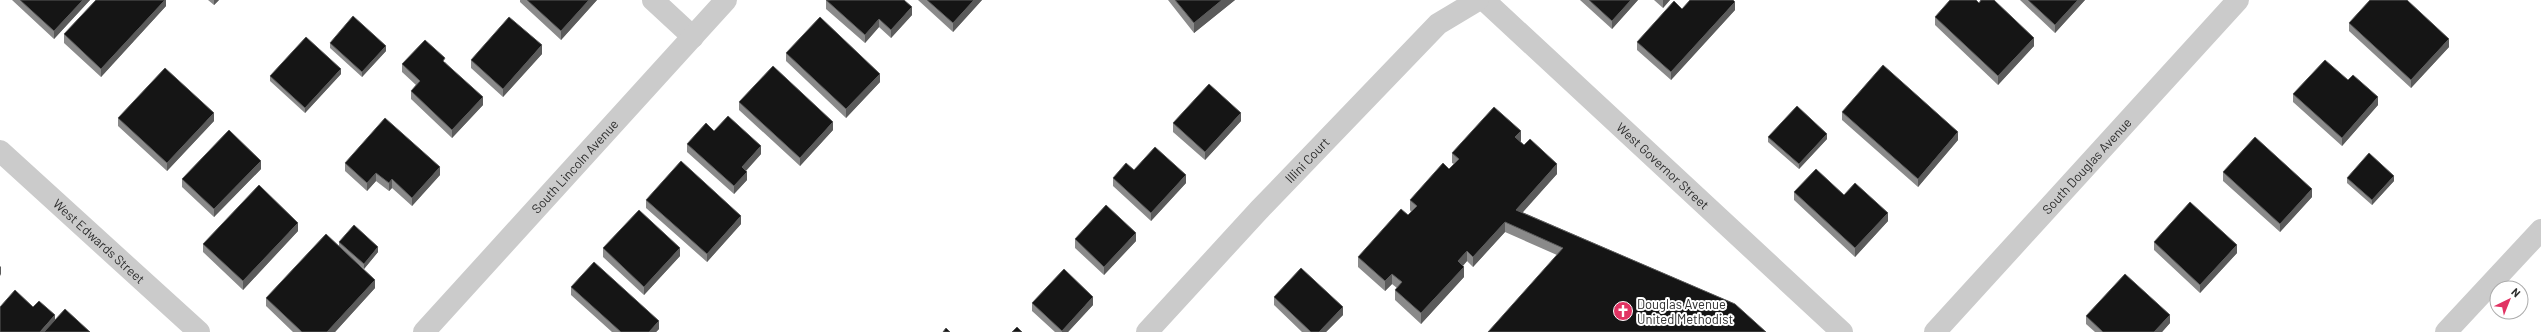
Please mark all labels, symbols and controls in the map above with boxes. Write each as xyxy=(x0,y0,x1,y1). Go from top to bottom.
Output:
street label: South Douglas Avenue xyxy=(2039,114,2135,217)
street label: South Lincoln Avenue xyxy=(528,116,622,217)
street label: West Governor Street xyxy=(1613,119,1713,213)
street label: Illini Court xyxy=(1281,134,1333,186)
street label: West Edwards Street xyxy=(50,195,148,287)
north arrow xyxy=(2489,280,2529,320)
text: N xyxy=(2509,285,2523,300)
place label: Douglas Avenue United Methodist xyxy=(1637,296,1733,327)
church icon: Douglas Avenue United Methodist xyxy=(1612,300,1634,322)

